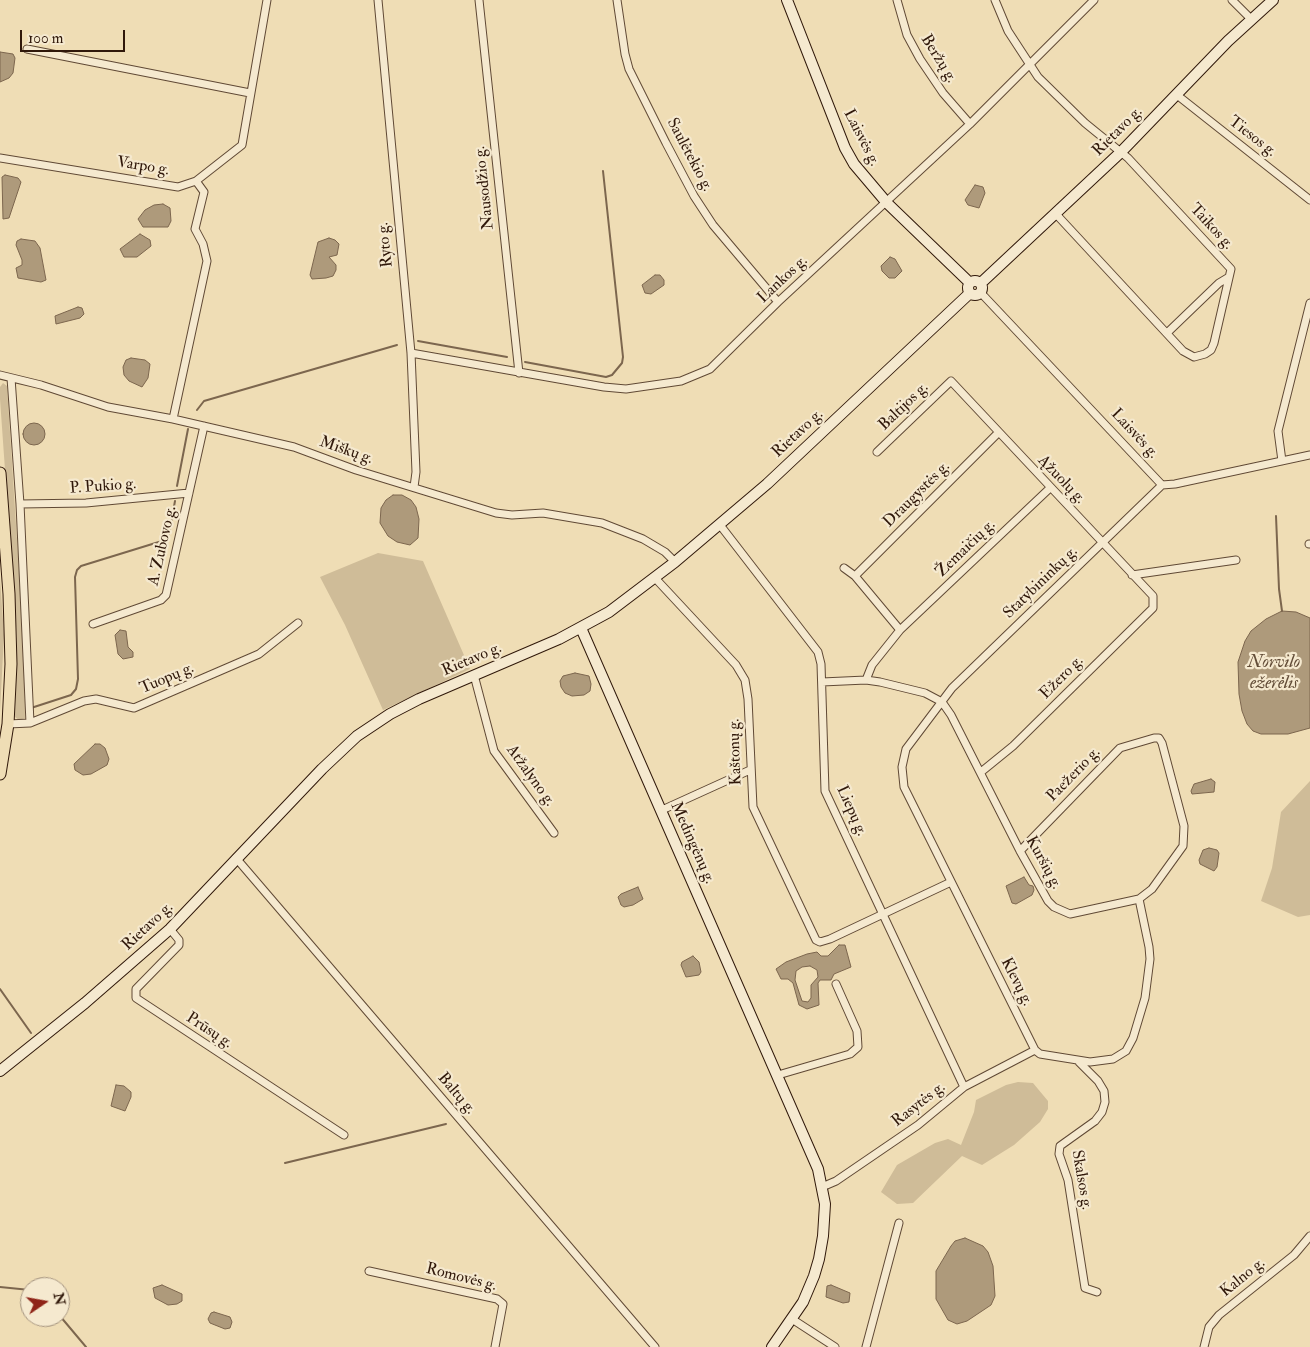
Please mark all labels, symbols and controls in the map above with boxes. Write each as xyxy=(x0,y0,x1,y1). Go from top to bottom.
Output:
scale bar xyxy=(22,20,128,52)
text: 100 m xyxy=(28,29,63,48)
street label: Beržų g. xyxy=(916,31,960,87)
street label: Rietavo g. xyxy=(1089,103,1147,161)
street label: Laisvės g. xyxy=(839,106,883,170)
street label: Tiesos g. xyxy=(1224,112,1280,162)
street label: Saulėtekio g. xyxy=(662,115,716,195)
street label: Nausodžio g. xyxy=(471,145,499,231)
street label: Varpo g. xyxy=(116,153,170,181)
street label: Taikos g. xyxy=(1185,200,1237,254)
street label: Ryto g. xyxy=(374,222,398,268)
street label: Lankos g. xyxy=(754,252,812,308)
street label: Baltijos g. xyxy=(875,379,933,435)
street label: Laisvės g. xyxy=(1106,405,1162,463)
street label: Rietavo g. xyxy=(769,406,827,462)
street label: Miškų g. xyxy=(317,433,375,469)
street label: Ąžuolų g. xyxy=(1033,452,1089,508)
street label: Draugystės g. xyxy=(880,458,954,532)
street label: P. Pukio g. xyxy=(69,475,137,499)
street label: A. Zubovo g. xyxy=(145,504,181,588)
street label: Žemaičių g. xyxy=(932,516,1000,582)
street label: Statybininkų g. xyxy=(1000,543,1082,623)
street label: Rietavo g. xyxy=(439,639,505,681)
street label: Ežero g. xyxy=(1036,652,1088,704)
water label: Norvilo ežerėlis xyxy=(1248,652,1300,694)
street label: Tuopų g. xyxy=(137,659,197,699)
street label: Kaštonų g. xyxy=(725,718,747,786)
street label: Atžalyno g. xyxy=(501,742,559,810)
street label: Paežerio g. xyxy=(1043,744,1105,806)
street label: Liepų g. xyxy=(831,783,871,839)
street label: Medingėnų g. xyxy=(665,799,719,887)
street label: Kuršių g. xyxy=(1021,833,1065,893)
street label: Rietavo g. xyxy=(119,899,177,955)
street label: Klevų g. xyxy=(996,955,1036,1009)
street label: Prūsų g. xyxy=(182,1009,236,1053)
street label: Baltų g. xyxy=(433,1069,479,1119)
street label: Rasytės g. xyxy=(889,1078,949,1132)
street label: Skalsos g. xyxy=(1066,1149,1096,1211)
street label: Kalno g. xyxy=(1217,1254,1269,1302)
street label: Romovės g. xyxy=(424,1260,498,1296)
north arrow xyxy=(20,1277,70,1327)
text: N xyxy=(50,1291,69,1307)

